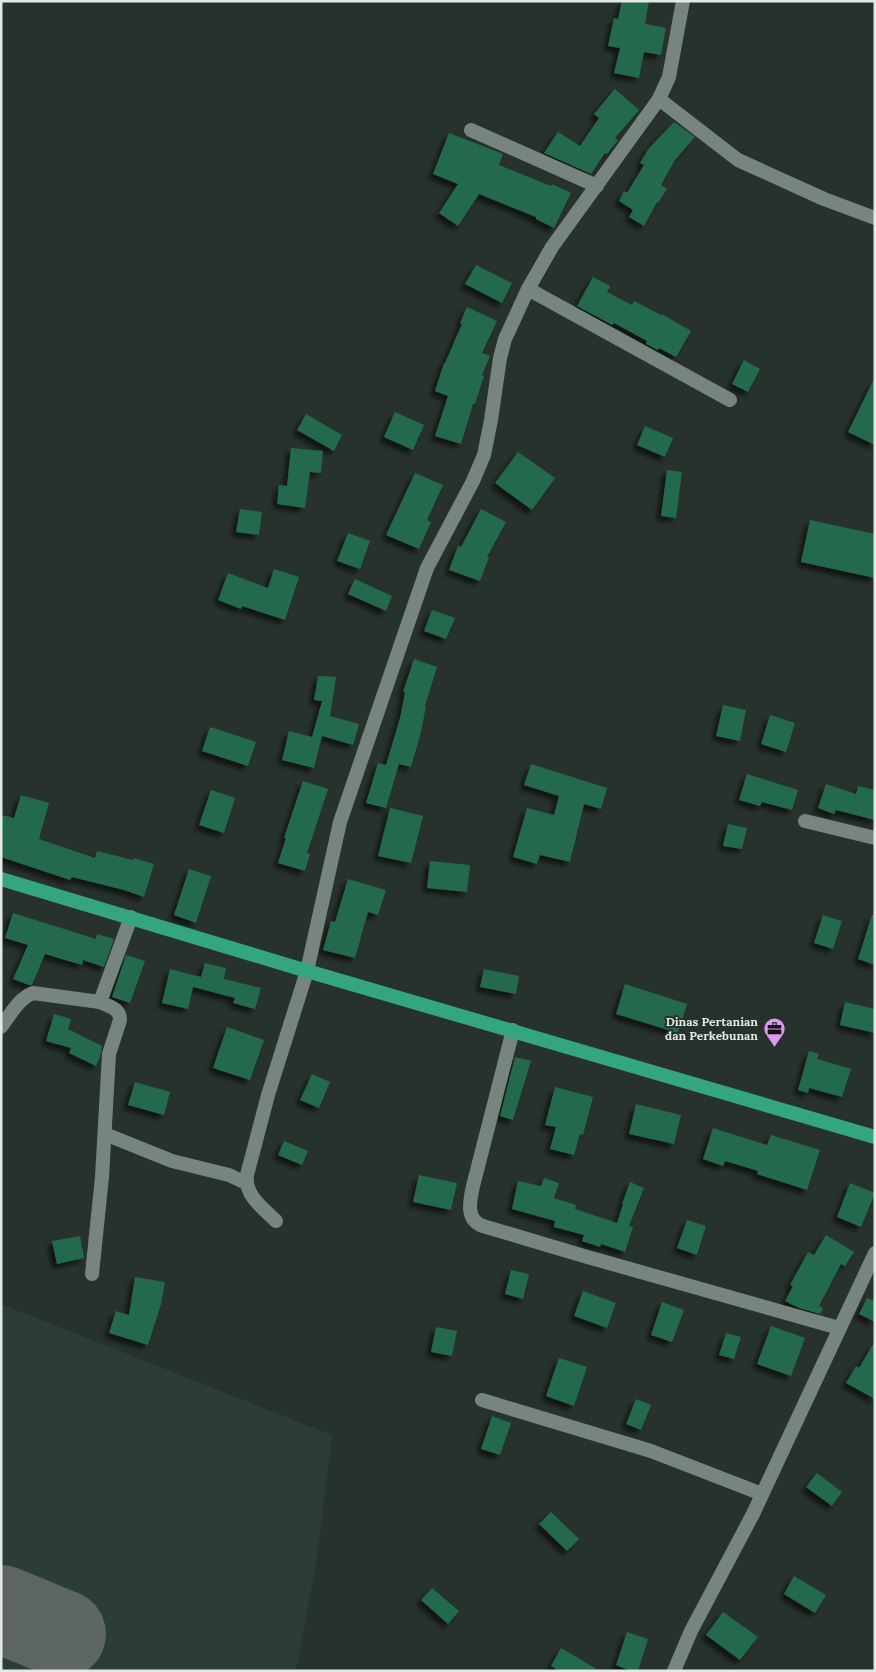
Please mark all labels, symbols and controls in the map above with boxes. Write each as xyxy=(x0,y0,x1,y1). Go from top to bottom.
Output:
place label: Dinas Pertanian dan Perkebunan xyxy=(665,1014,758,1043)
office icon: Dinas Pertanian dan Perkebunan xyxy=(762,1017,786,1048)

